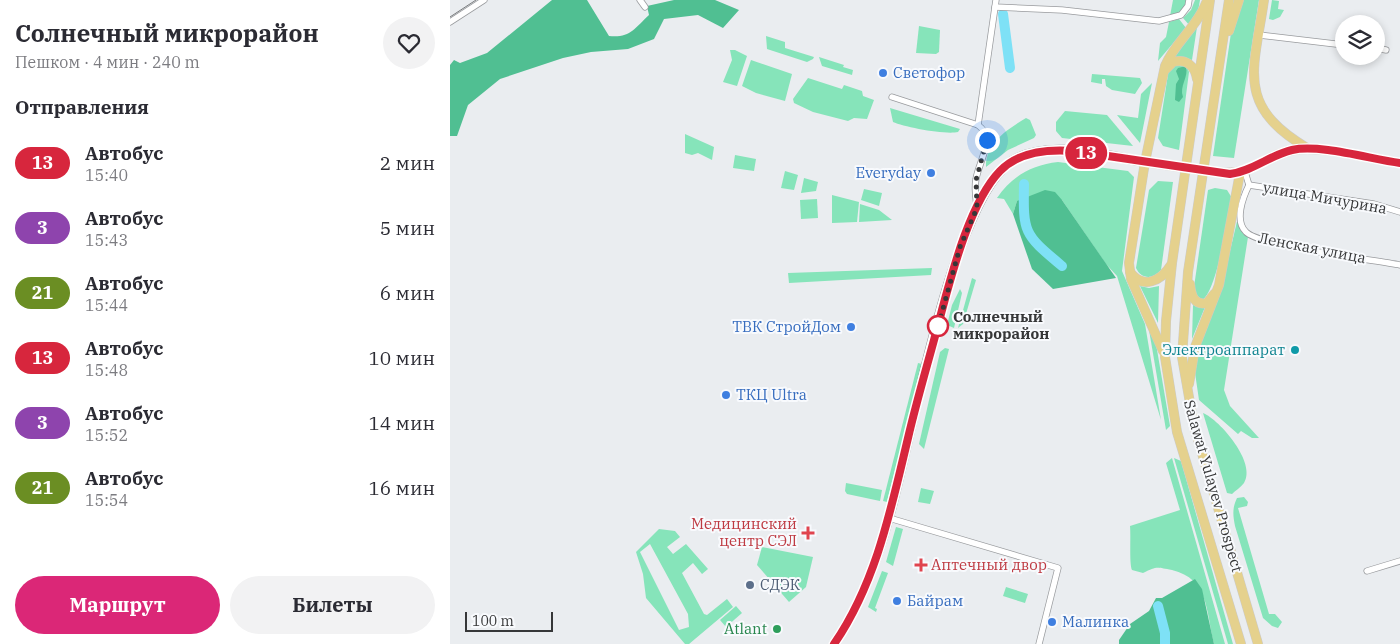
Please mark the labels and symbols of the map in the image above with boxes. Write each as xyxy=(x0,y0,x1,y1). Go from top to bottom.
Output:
place label: Светофор xyxy=(893,63,965,82)
marker: Светофор xyxy=(877,67,889,79)
your location xyxy=(975,128,1000,153)
line badge: 13 xyxy=(1064,137,1108,169)
place label: Everyday xyxy=(855,163,921,182)
marker: Everyday xyxy=(925,167,937,179)
street label: улица Мичурина xyxy=(1262,177,1389,218)
street label: Ленская улица xyxy=(1257,228,1368,267)
place label: Солнечный микрорайон xyxy=(953,307,1049,343)
marker: Солнечный микрорайон xyxy=(927,315,949,337)
place label: ТВК СтройДом xyxy=(732,317,841,336)
marker: ТВК СтройДом xyxy=(845,321,857,333)
place label: Электроаппарат xyxy=(1162,340,1285,359)
marker: Электроаппарат xyxy=(1289,344,1301,356)
place label: ТКЦ Ultra xyxy=(736,385,807,404)
marker: ТКЦ Ultra xyxy=(720,389,732,401)
street label: Salawat Yulayev Prospect xyxy=(1180,398,1247,574)
place label: Медицинский центр СЭЛ xyxy=(691,514,797,550)
marker: Медицинский центр СЭЛ xyxy=(801,526,815,540)
place label: Аптечный двор xyxy=(931,555,1047,574)
marker: Аптечный двор xyxy=(915,559,927,571)
place label: СДЭК xyxy=(760,575,801,594)
marker: СДЭК xyxy=(744,579,756,591)
place label: Байрам xyxy=(907,591,963,610)
marker: Байрам xyxy=(891,595,903,607)
scale bar xyxy=(465,609,552,632)
place label: Малинка xyxy=(1062,612,1129,631)
marker: Малинка xyxy=(1046,616,1058,628)
place label: Atlant xyxy=(724,619,767,638)
marker: Atlant xyxy=(771,623,783,635)

